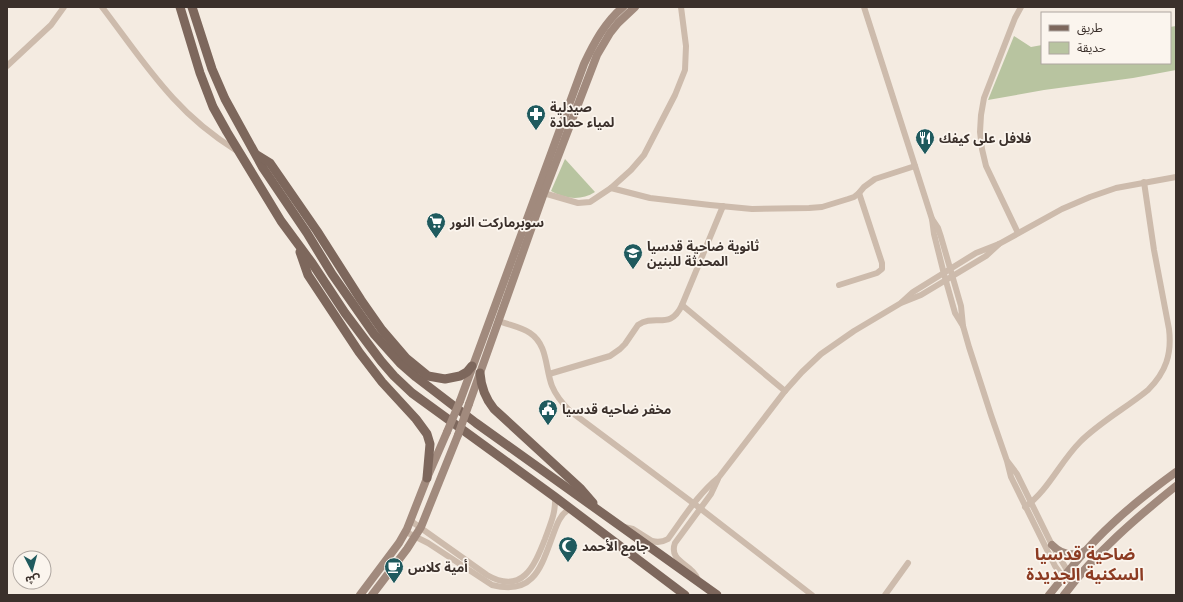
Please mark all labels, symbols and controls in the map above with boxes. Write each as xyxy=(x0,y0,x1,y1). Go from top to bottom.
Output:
legend xyxy=(1041,12,1171,64)
text: طريق xyxy=(1077,21,1103,36)
text: حديقة xyxy=(1077,41,1106,55)
place label: صيدلية لمياء حمادة xyxy=(550,100,615,130)
pharmacy icon: صيدلية لمياء حمادة xyxy=(525,103,547,131)
restaurant icon: فلافل على كيفك xyxy=(914,127,936,155)
place label: فلافل على كيفك xyxy=(939,131,1032,146)
supermarket icon: سوبرماركت النور xyxy=(425,211,447,239)
place label: سوبرماركت النور xyxy=(449,215,544,230)
place label: ثانوية ضاحية قدسيا المحدثة للبنين xyxy=(647,239,759,269)
school or university icon: ثانوية ضاحية قدسيا المحدثة للبنين xyxy=(622,242,644,270)
public building icon: مخفر ضاحيه قدسيا xyxy=(537,398,559,426)
place label: مخفر ضاحيه قدسيا xyxy=(562,402,671,417)
mosque icon: جامع الأحمد xyxy=(557,535,579,563)
place label: جامع الأحمد xyxy=(582,539,648,556)
district label: ضاحية قدسيا السكنية الجديدة xyxy=(1026,545,1144,584)
north arrow xyxy=(12,550,52,590)
cafe icon: أمية كلاس xyxy=(383,556,405,584)
place label: أمية كلاس xyxy=(408,559,468,575)
text: ش xyxy=(25,572,41,587)

